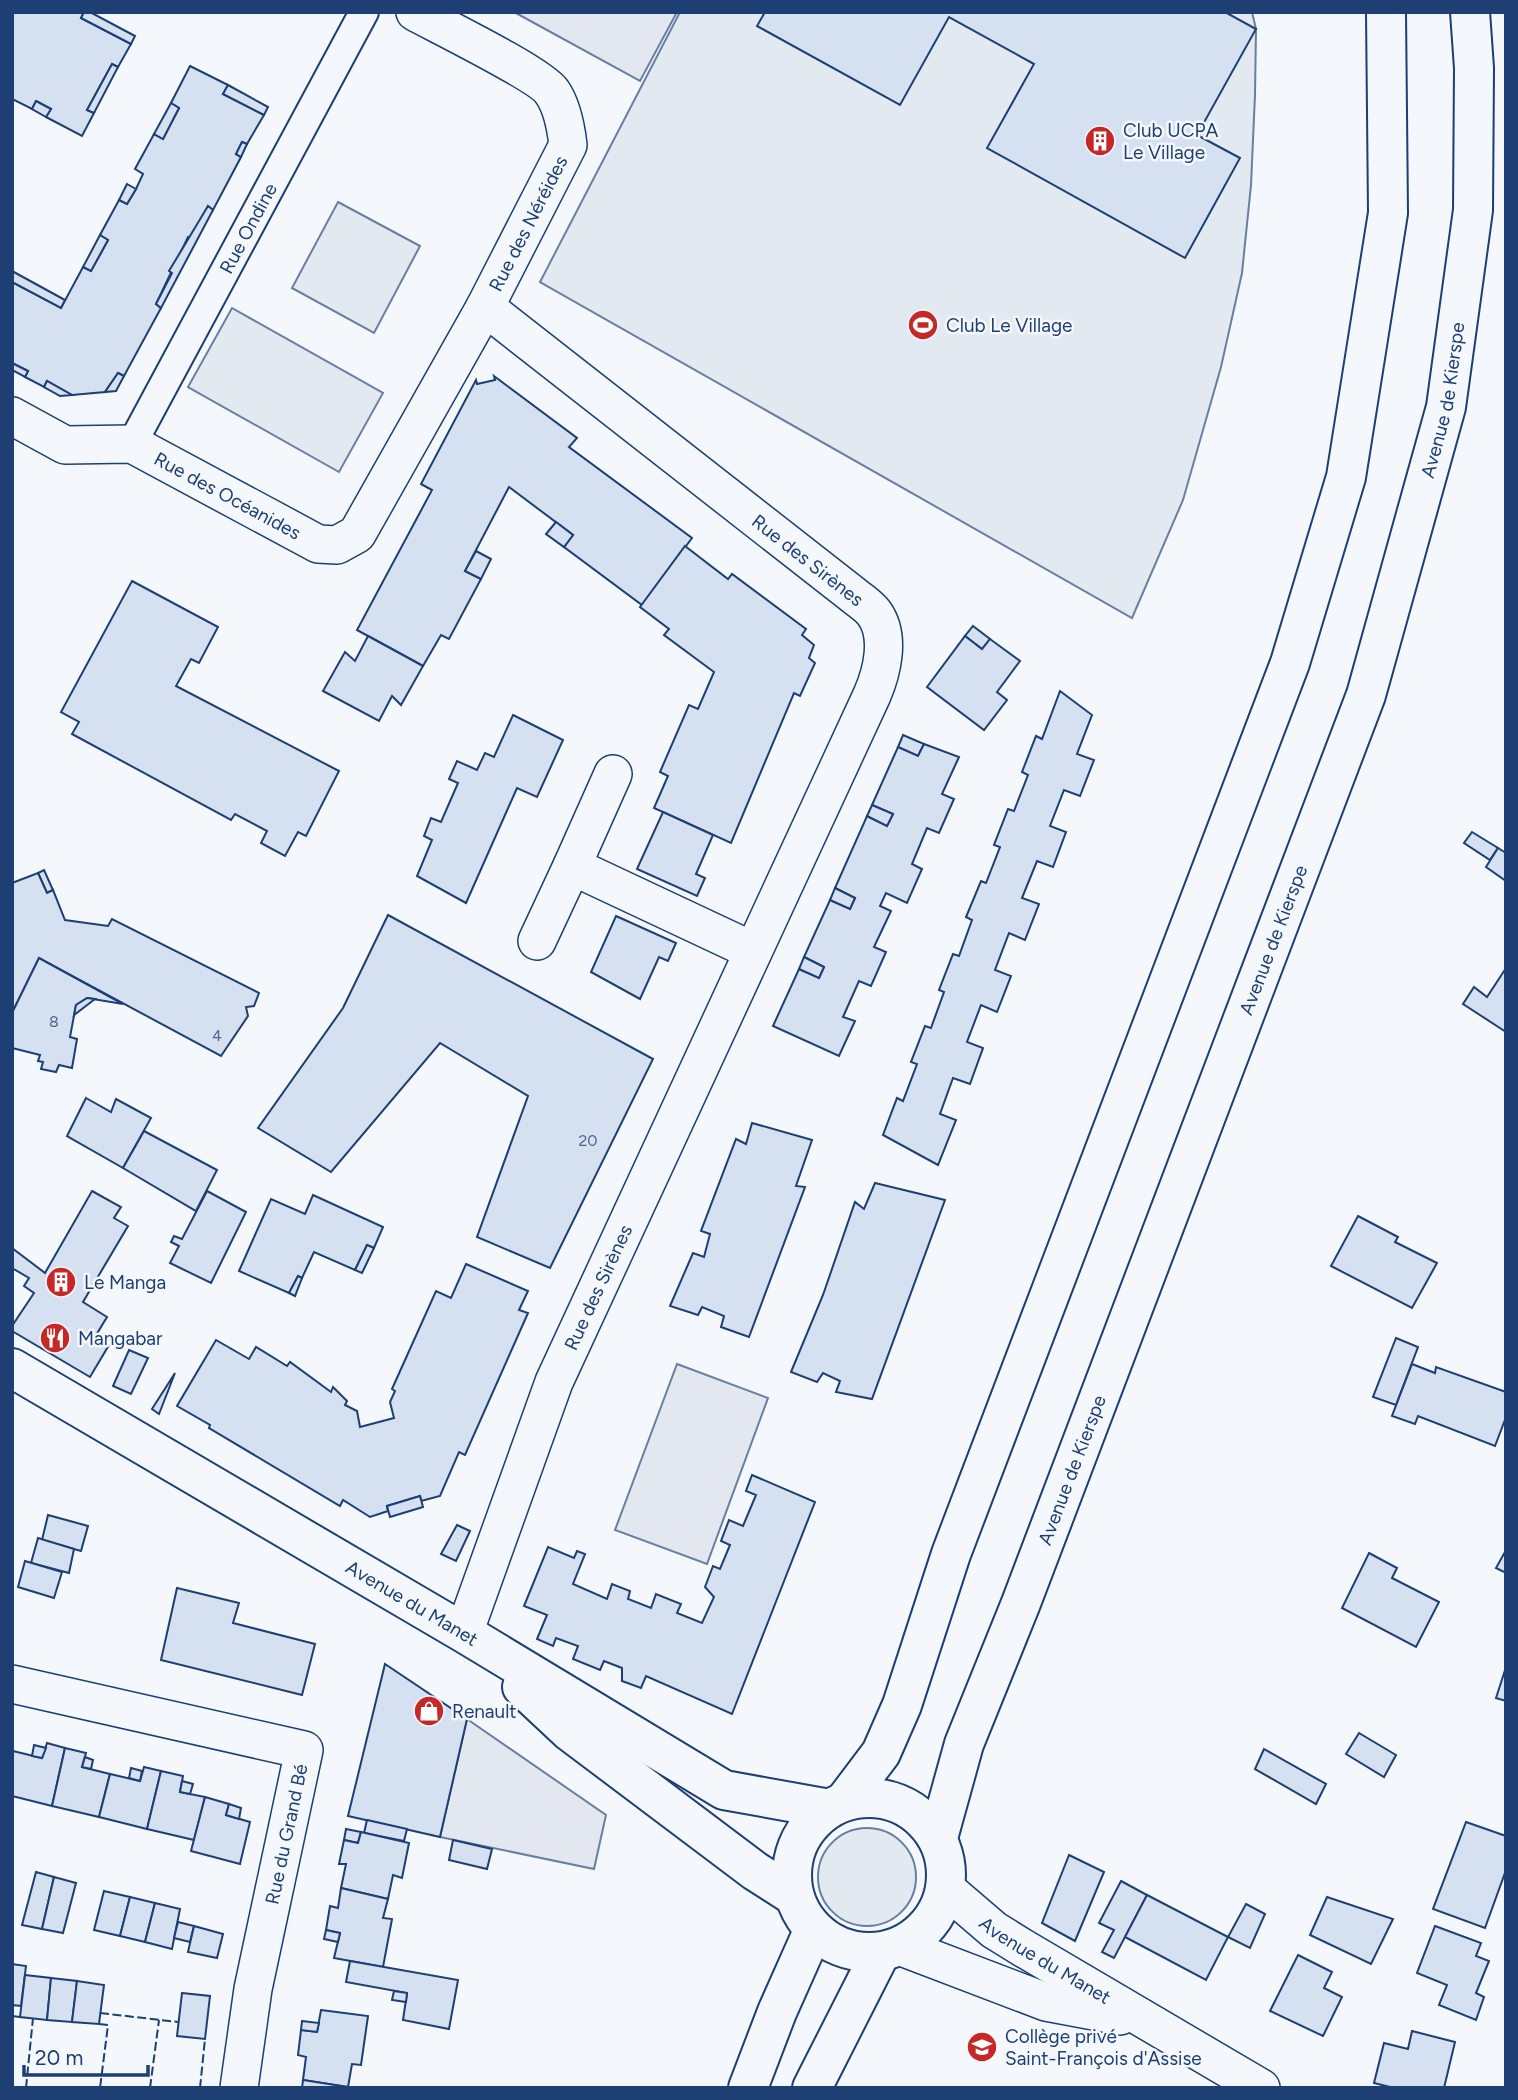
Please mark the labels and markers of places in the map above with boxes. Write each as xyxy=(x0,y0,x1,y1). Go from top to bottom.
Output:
place label: Club UCPA Le Village xyxy=(1123,119,1218,164)
building icon: Club UCPA Le Village xyxy=(1083,124,1117,158)
sports icon: Club Le Village xyxy=(906,308,940,342)
place label: Club Le Village xyxy=(946,314,1072,337)
building icon: Le Manga xyxy=(44,1265,78,1299)
place label: Le Manga xyxy=(84,1271,166,1294)
restaurant icon: Mangabar xyxy=(38,1321,72,1355)
place label: Mangabar xyxy=(78,1327,163,1350)
shop icon: Renault xyxy=(412,1694,446,1728)
place label: Renault xyxy=(452,1700,517,1723)
place label: Collège privé Saint-François d'Assise xyxy=(1005,2025,1202,2070)
school or university icon: Collège privé Saint-François d'Assise xyxy=(965,2030,999,2064)

